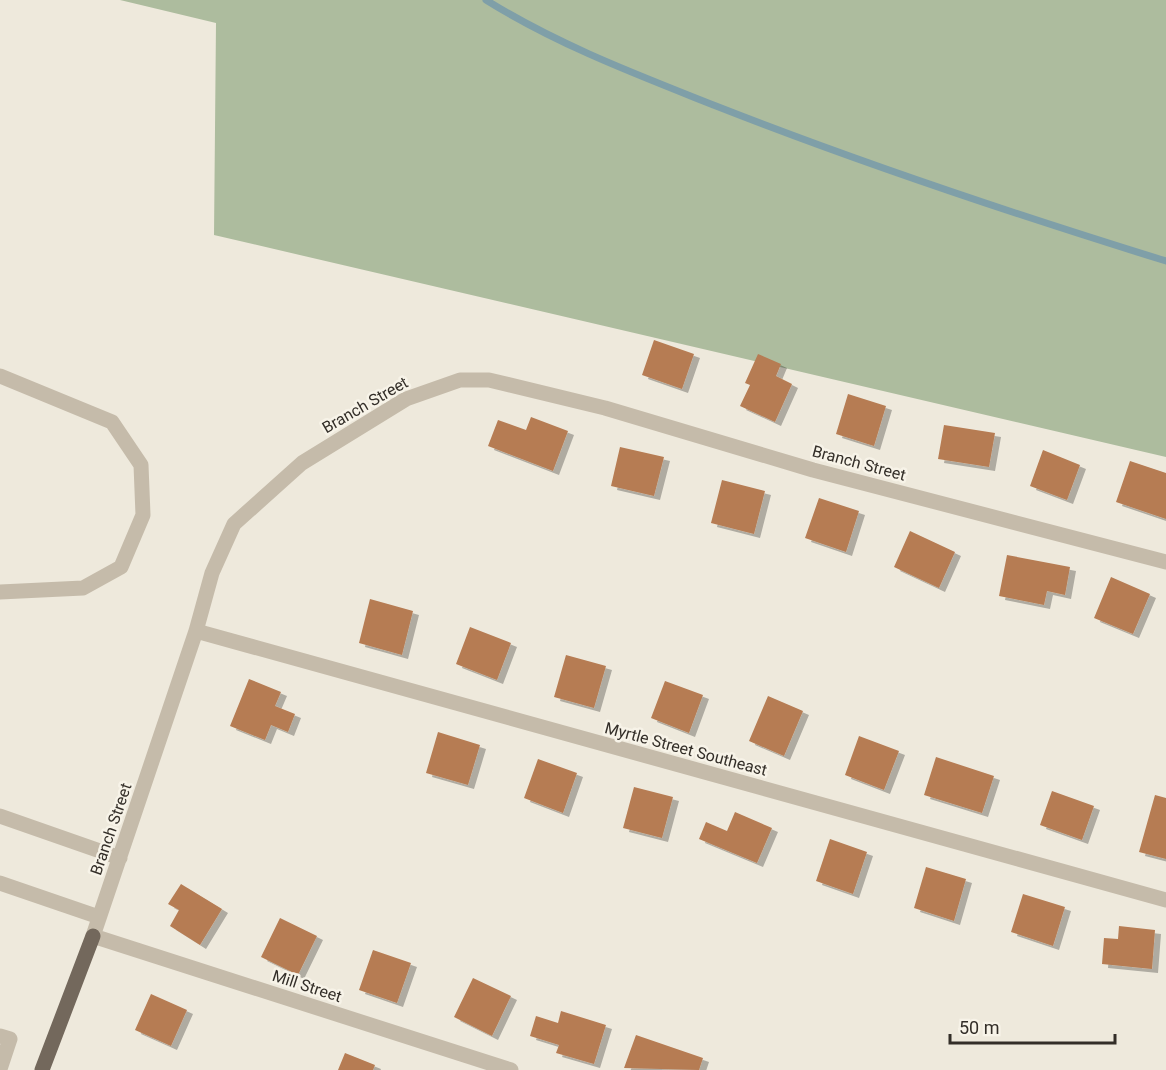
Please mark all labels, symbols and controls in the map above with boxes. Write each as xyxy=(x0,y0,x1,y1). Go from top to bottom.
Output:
street label: Branch Street xyxy=(319,373,411,437)
street label: Branch Street xyxy=(810,441,908,485)
street label: Myrtle Street Southeast xyxy=(603,718,769,780)
street label: Branch Street xyxy=(86,781,136,877)
street label: Mill Street xyxy=(270,966,344,1006)
scale bar xyxy=(950,1007,1115,1045)
text: 50 m xyxy=(959,1017,999,1038)

